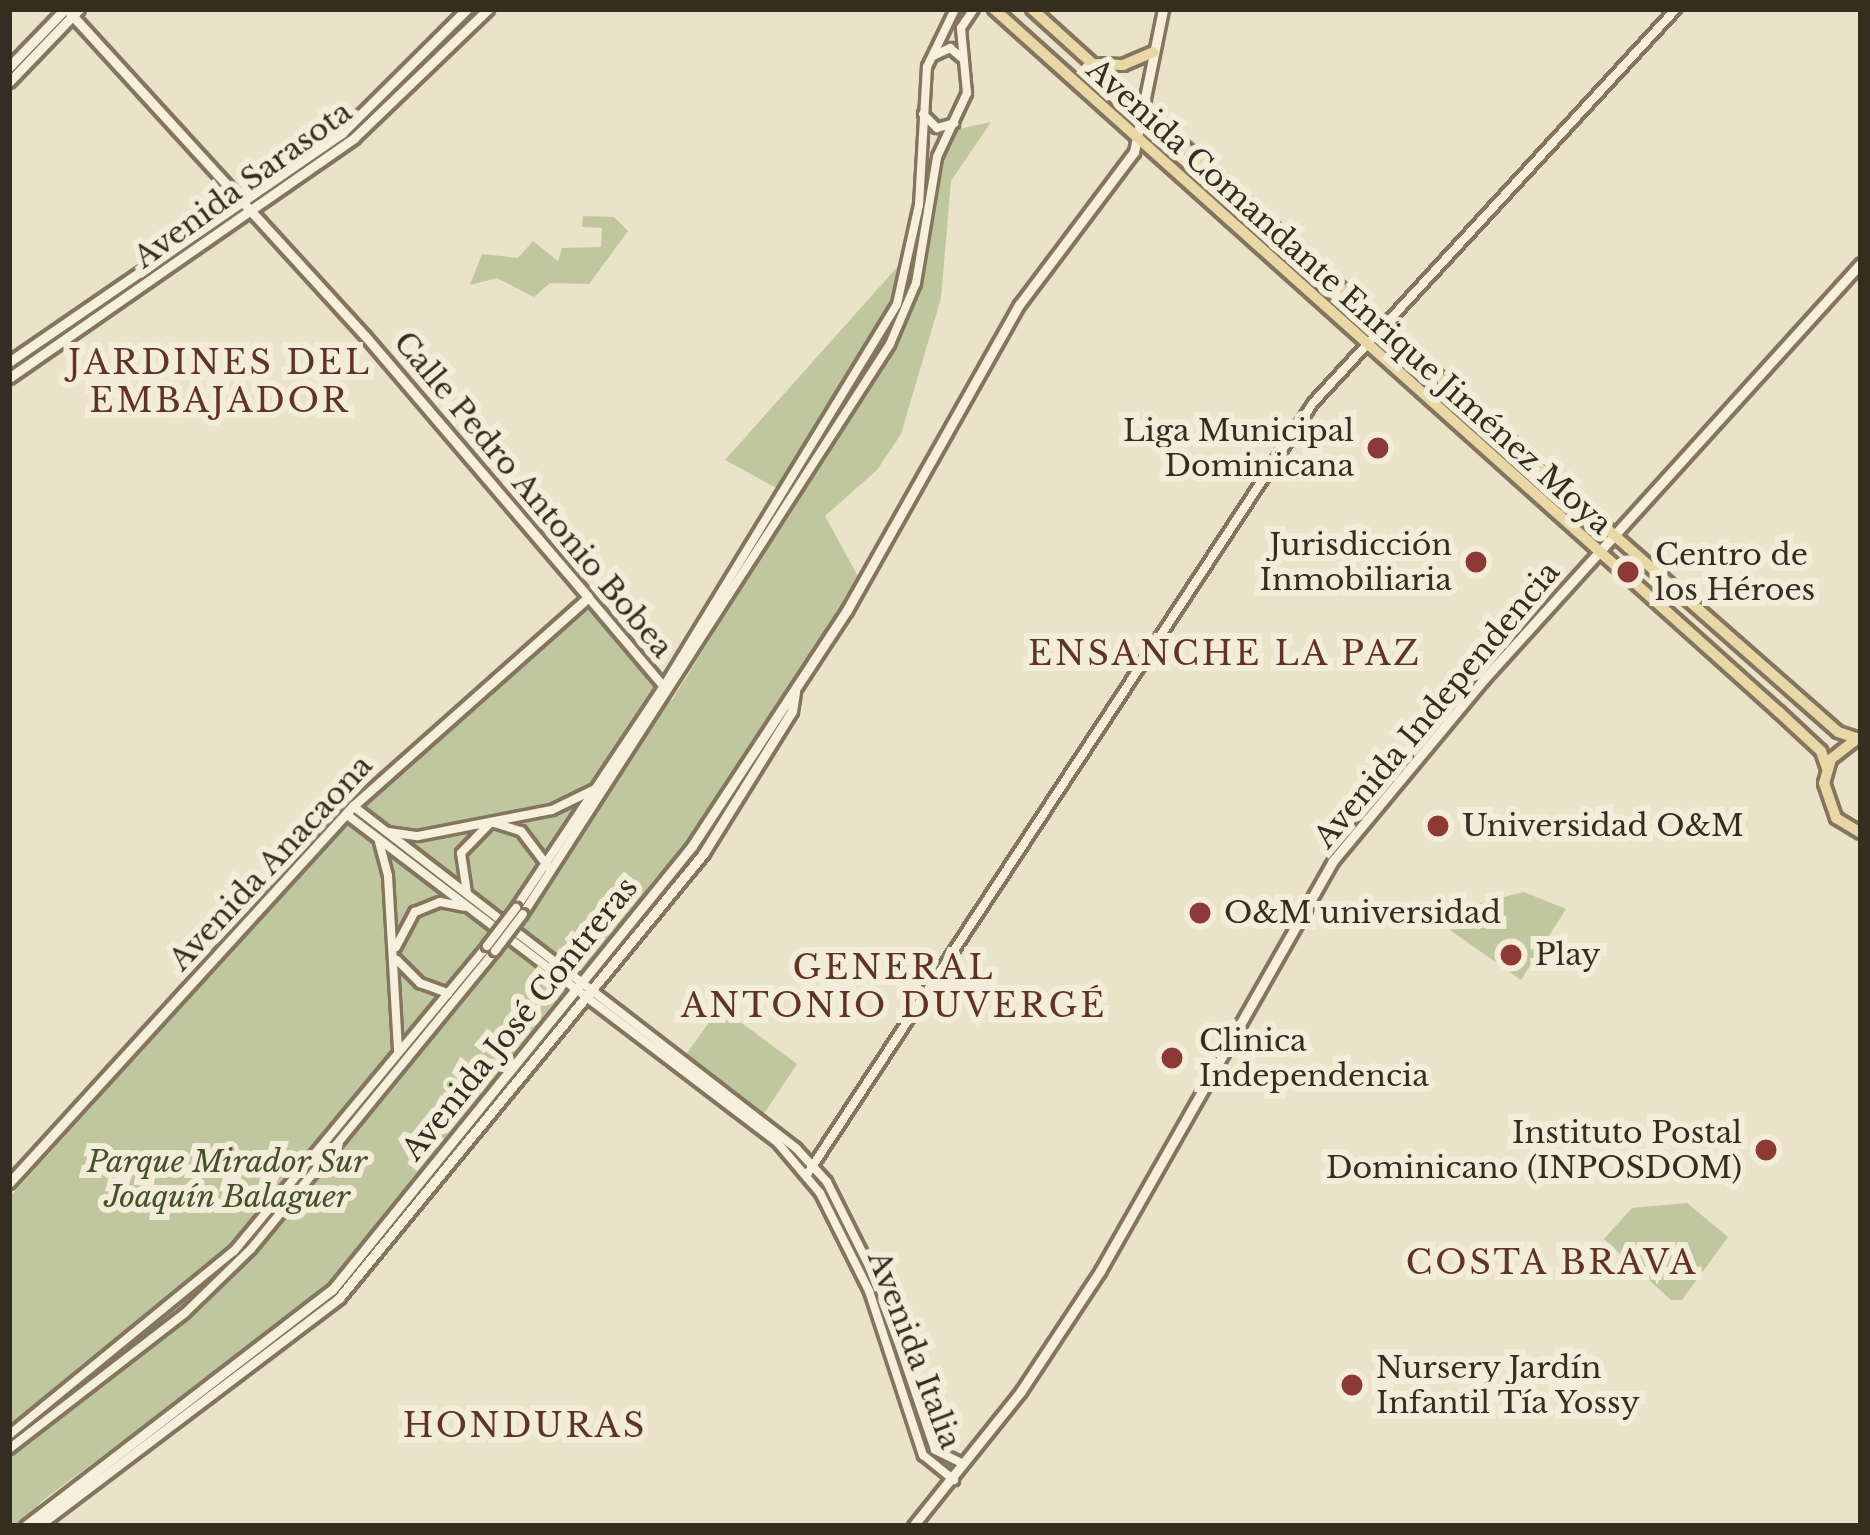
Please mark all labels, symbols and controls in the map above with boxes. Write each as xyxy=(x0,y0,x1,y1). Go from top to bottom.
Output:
street label: Avenida Comandante Enrique Jiménez Moya xyxy=(1079,52,1619,542)
street label: Avenida Sarasota xyxy=(127,94,359,276)
street label: Calle Pedro Antonio Bobea xyxy=(386,324,680,666)
district label: JARDINES DEL EMBAJADOR xyxy=(68,343,372,421)
place label: Liga Municipal Dominicana xyxy=(1123,413,1354,484)
marker: Liga Municipal Dominicana xyxy=(1365,435,1391,461)
place label: Jurisdicción Inmobiliaria xyxy=(1259,527,1452,598)
place label: Centro de los Héroes xyxy=(1655,537,1815,608)
marker: Jurisdicción Inmobiliaria xyxy=(1463,549,1489,575)
street label: Avenida Independencia xyxy=(1307,555,1567,855)
marker: Centro de los Héroes xyxy=(1612,556,1644,588)
district label: ENSANCHE LA PAZ xyxy=(1027,634,1423,674)
street label: Avenida Anacaona xyxy=(161,747,381,979)
place label: Universidad O&M xyxy=(1462,808,1744,844)
marker: Universidad O&M xyxy=(1425,813,1451,839)
street label: Avenida José Contreras xyxy=(395,870,645,1168)
place label: O&M universidad xyxy=(1224,895,1501,931)
marker: O&M universidad xyxy=(1187,900,1213,926)
place label: Play xyxy=(1535,937,1601,973)
marker: Play xyxy=(1498,942,1524,968)
district label: GENERAL ANTONIO DUVERGÉ xyxy=(681,948,1107,1026)
place label: Clinica Independencia xyxy=(1199,1023,1429,1094)
marker: Clinica Independencia xyxy=(1156,1042,1188,1074)
place label: Instituto Postal Dominicano (INPOSDOM) xyxy=(1326,1115,1742,1186)
marker: Instituto Postal Dominicano (INPOSDOM) xyxy=(1753,1137,1779,1163)
park label: Parque Mirador Sur Joaquín Balaguer xyxy=(87,1144,367,1214)
district label: COSTA BRAVA xyxy=(1405,1243,1699,1283)
street label: Avenida Italia xyxy=(860,1246,968,1454)
place label: Nursery Jardín Infantil Tía Yossy xyxy=(1376,1350,1642,1420)
marker: Nursery Jardín Infantil Tía Yossy xyxy=(1339,1372,1365,1398)
district label: HONDURAS xyxy=(403,1406,647,1446)

